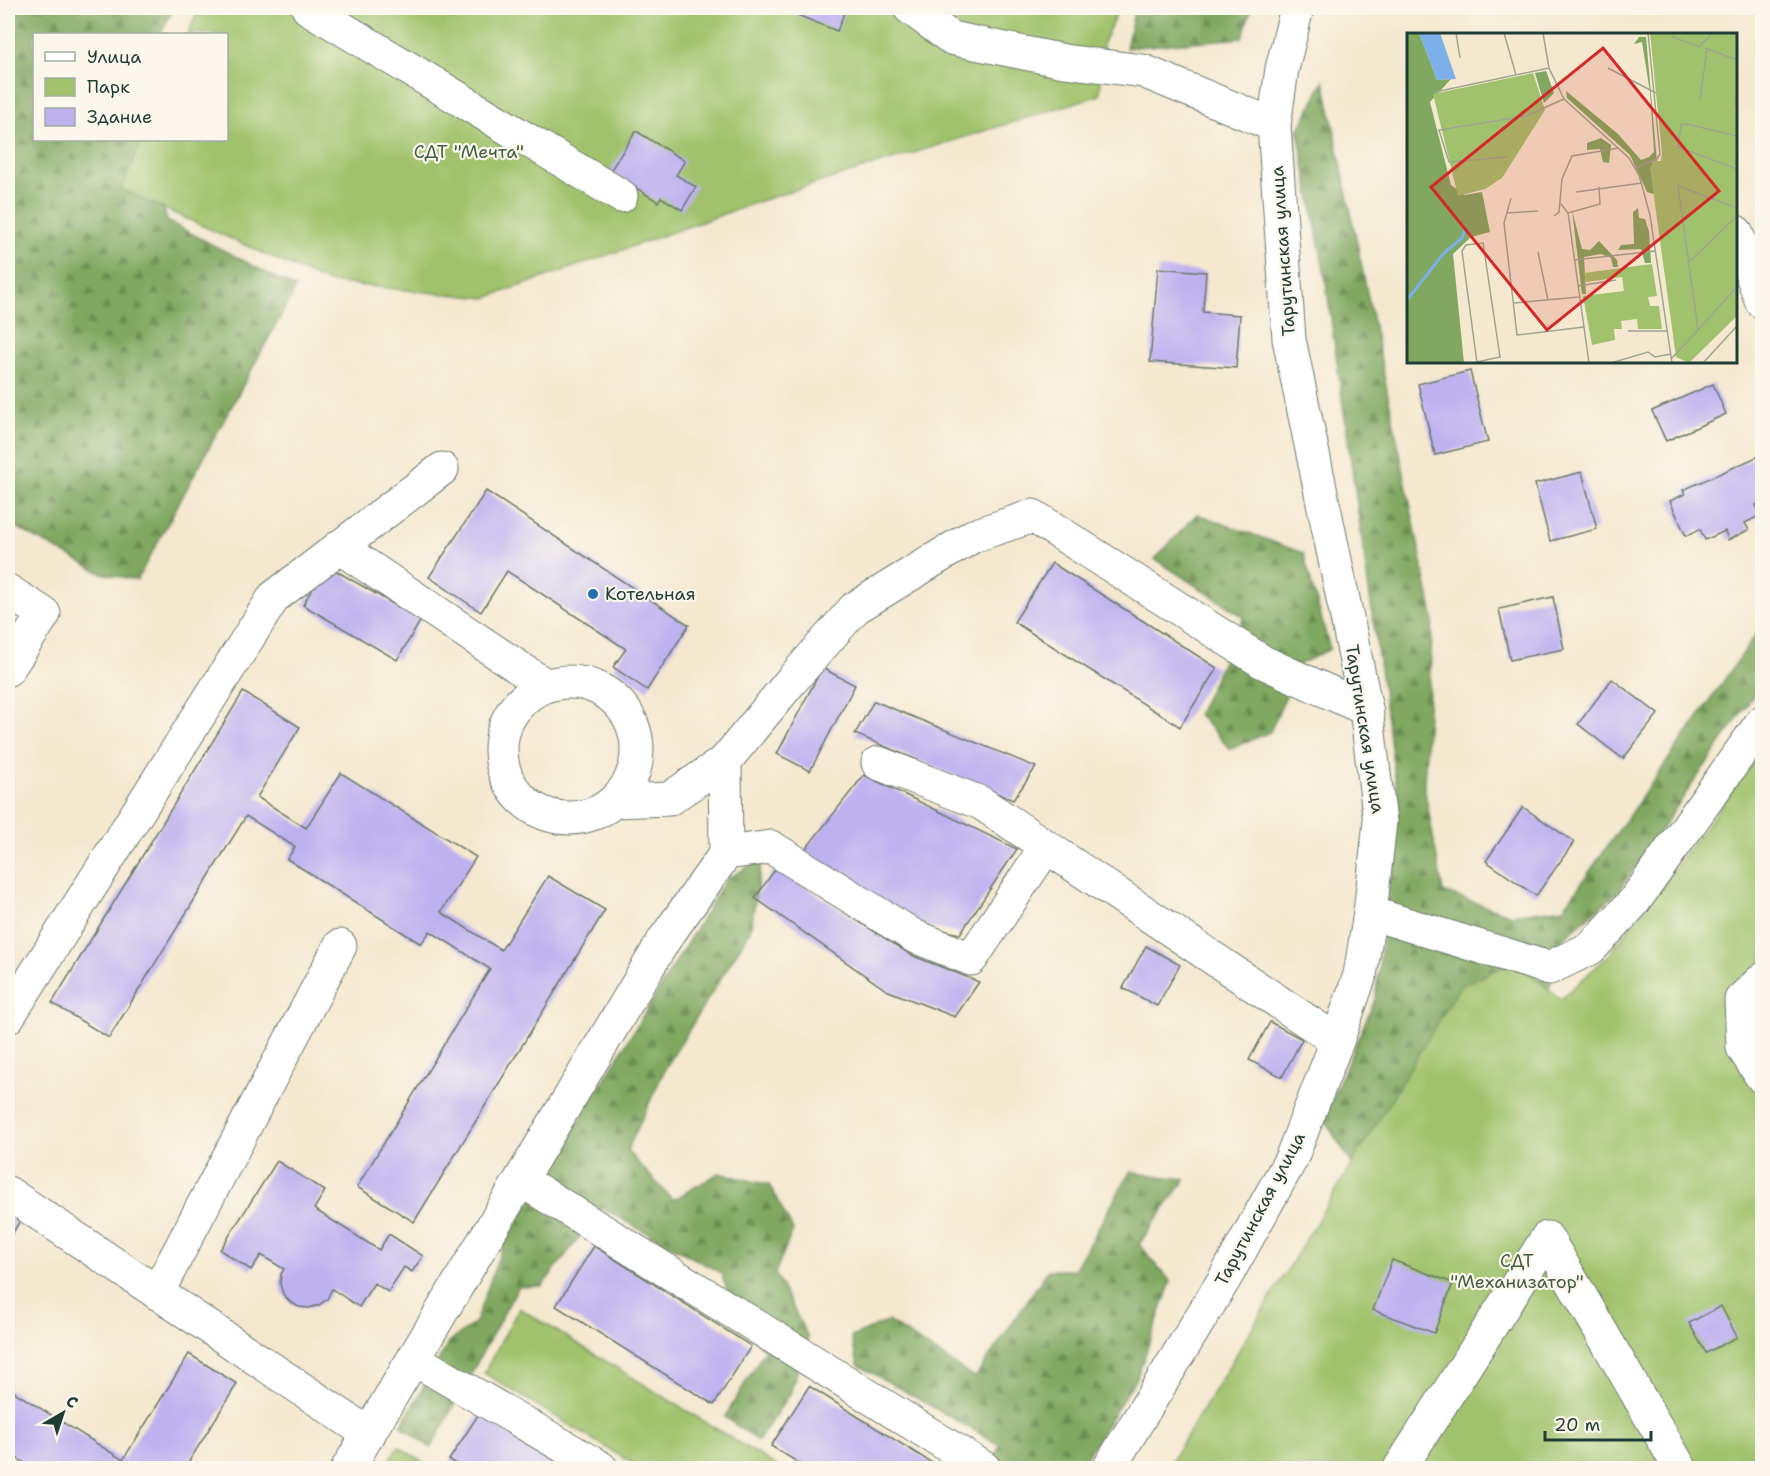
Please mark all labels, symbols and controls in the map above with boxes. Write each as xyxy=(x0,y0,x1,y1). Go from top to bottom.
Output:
legend xyxy=(33,33,228,141)
inset map xyxy=(1407,33,1737,363)
text: Улица xyxy=(87,45,141,69)
text: Парк xyxy=(87,75,130,99)
text: Здание xyxy=(87,105,152,129)
park label: СДТ "Мечта" xyxy=(414,140,524,164)
street label: Тарутинская улица xyxy=(1265,165,1301,337)
place label: Котельная xyxy=(605,582,696,606)
marker: Котельная xyxy=(586,587,600,601)
street label: Тарутинская улица xyxy=(1340,643,1390,815)
street label: Тарутинская улица xyxy=(1209,1128,1311,1290)
park label: СДТ "Механизатор" xyxy=(1450,1249,1584,1294)
north arrow xyxy=(33,1383,93,1443)
text: С xyxy=(62,1390,83,1413)
scale bar xyxy=(1545,1404,1652,1442)
text: 20 m xyxy=(1554,1413,1600,1437)

